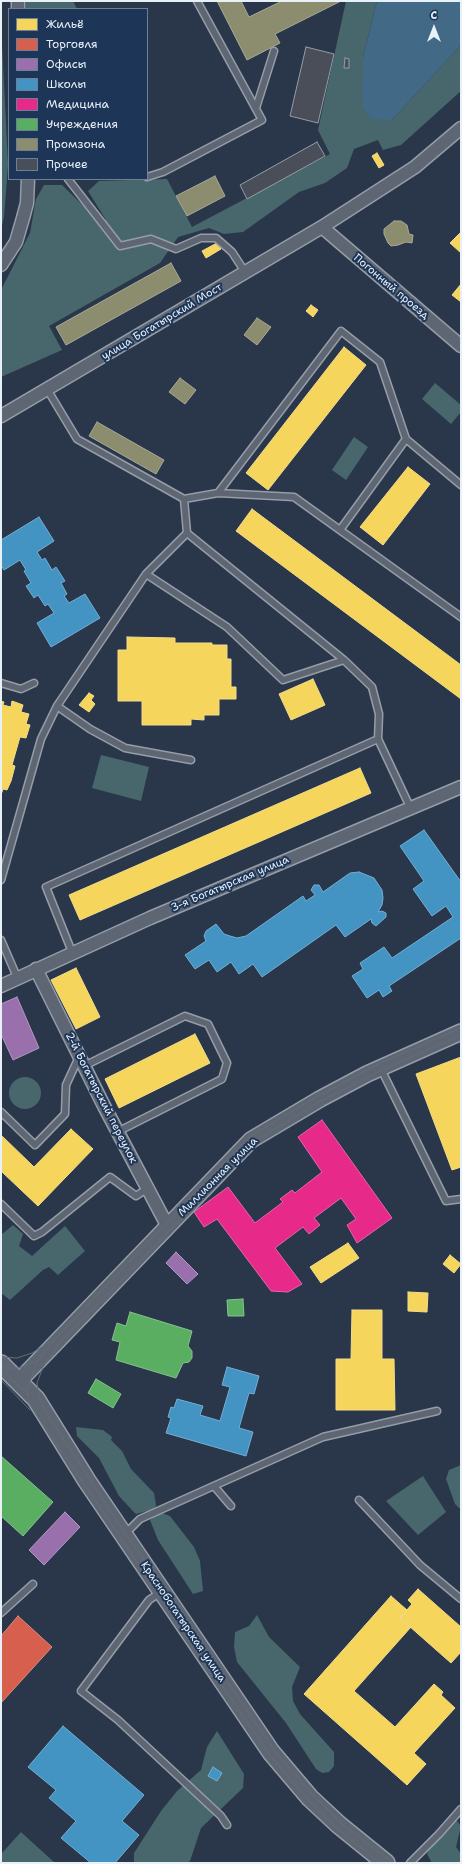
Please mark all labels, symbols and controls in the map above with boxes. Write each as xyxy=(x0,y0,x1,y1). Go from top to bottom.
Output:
legend xyxy=(8,8,148,180)
north arrow xyxy=(414,8,454,48)
text: С xyxy=(431,8,437,23)
text: Жильё xyxy=(46,16,84,32)
text: Торговля xyxy=(46,36,98,52)
text: Офисы xyxy=(46,56,86,72)
text: Школы xyxy=(46,76,86,92)
text: Медицина xyxy=(46,96,109,112)
text: Учреждения xyxy=(46,116,118,132)
text: Промзона xyxy=(46,136,105,152)
text: Прочее xyxy=(46,156,88,172)
street label: Погонный проезд xyxy=(351,252,431,322)
street label: улица Богатырский Мост xyxy=(99,281,225,363)
street label: 3-я Богатырская улица xyxy=(169,853,291,915)
street label: 2-й Богатырский переулок xyxy=(62,1030,140,1166)
street label: Миллионная улица xyxy=(176,1135,260,1219)
street label: Краснобогатырская улица xyxy=(138,1559,228,1685)

